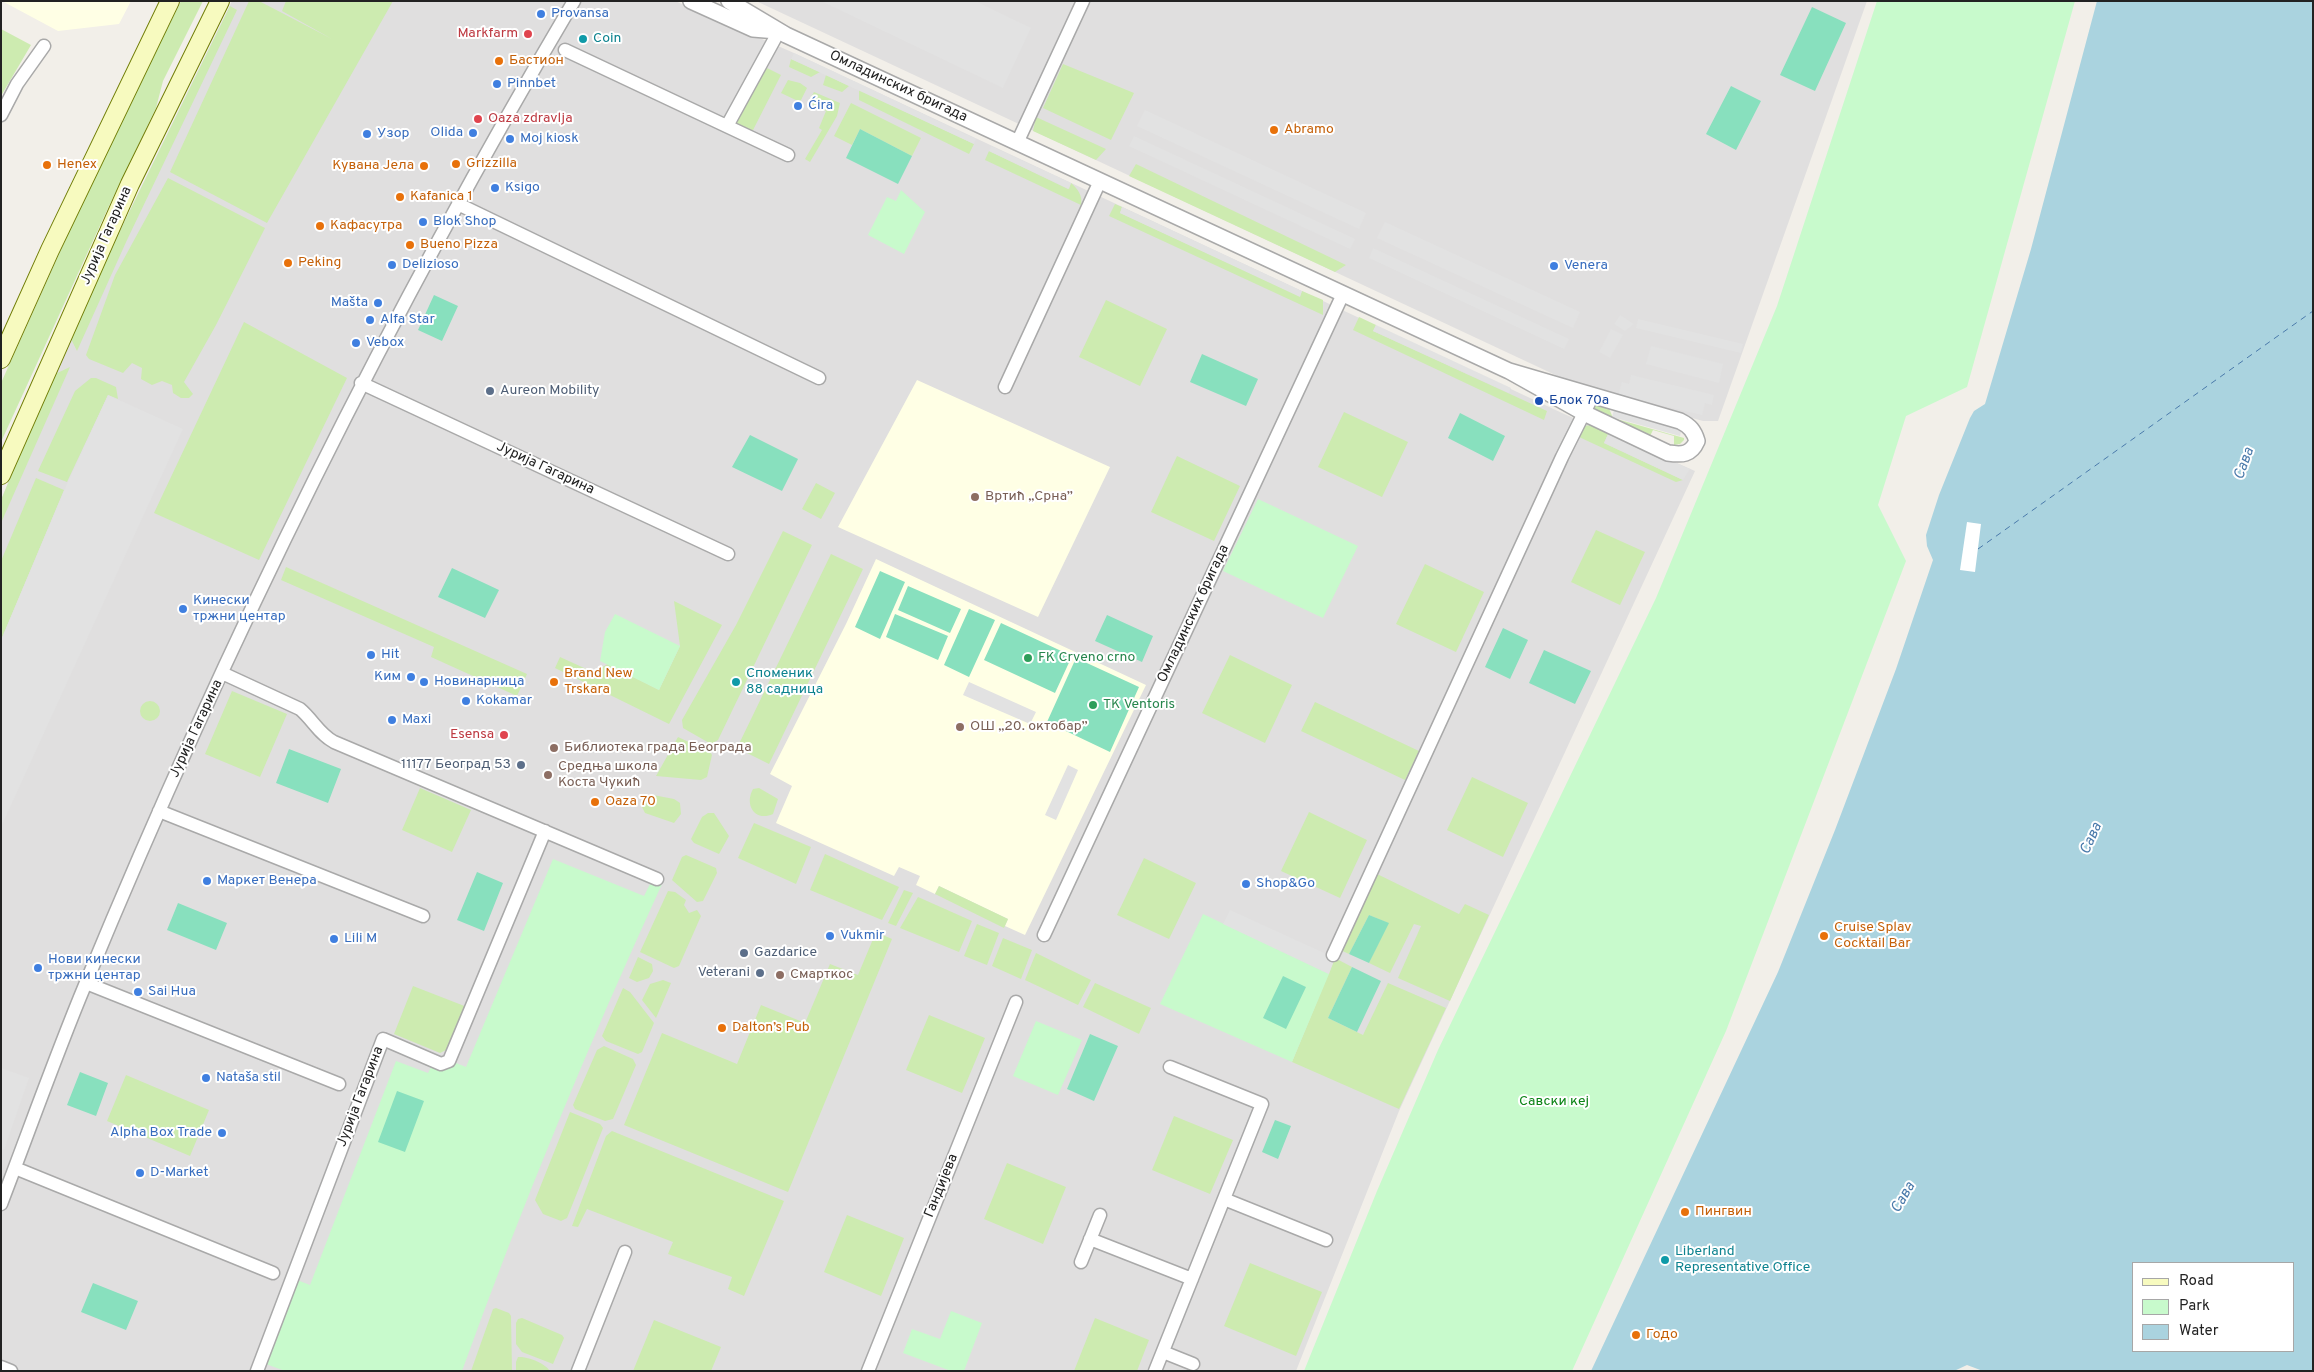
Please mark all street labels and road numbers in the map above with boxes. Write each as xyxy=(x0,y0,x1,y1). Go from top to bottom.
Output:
street label: Омладинских бригада xyxy=(826,48,970,126)
street label: Јурија Гагарина xyxy=(78,184,136,288)
street label: Јурија Гагарина xyxy=(493,439,597,499)
street label: Омладинских бригада xyxy=(1155,542,1233,686)
street label: Јурија Гагарина xyxy=(167,677,227,781)
street label: Јурија Гагарина xyxy=(334,1044,388,1150)
street label: Гандијева xyxy=(922,1152,962,1220)

